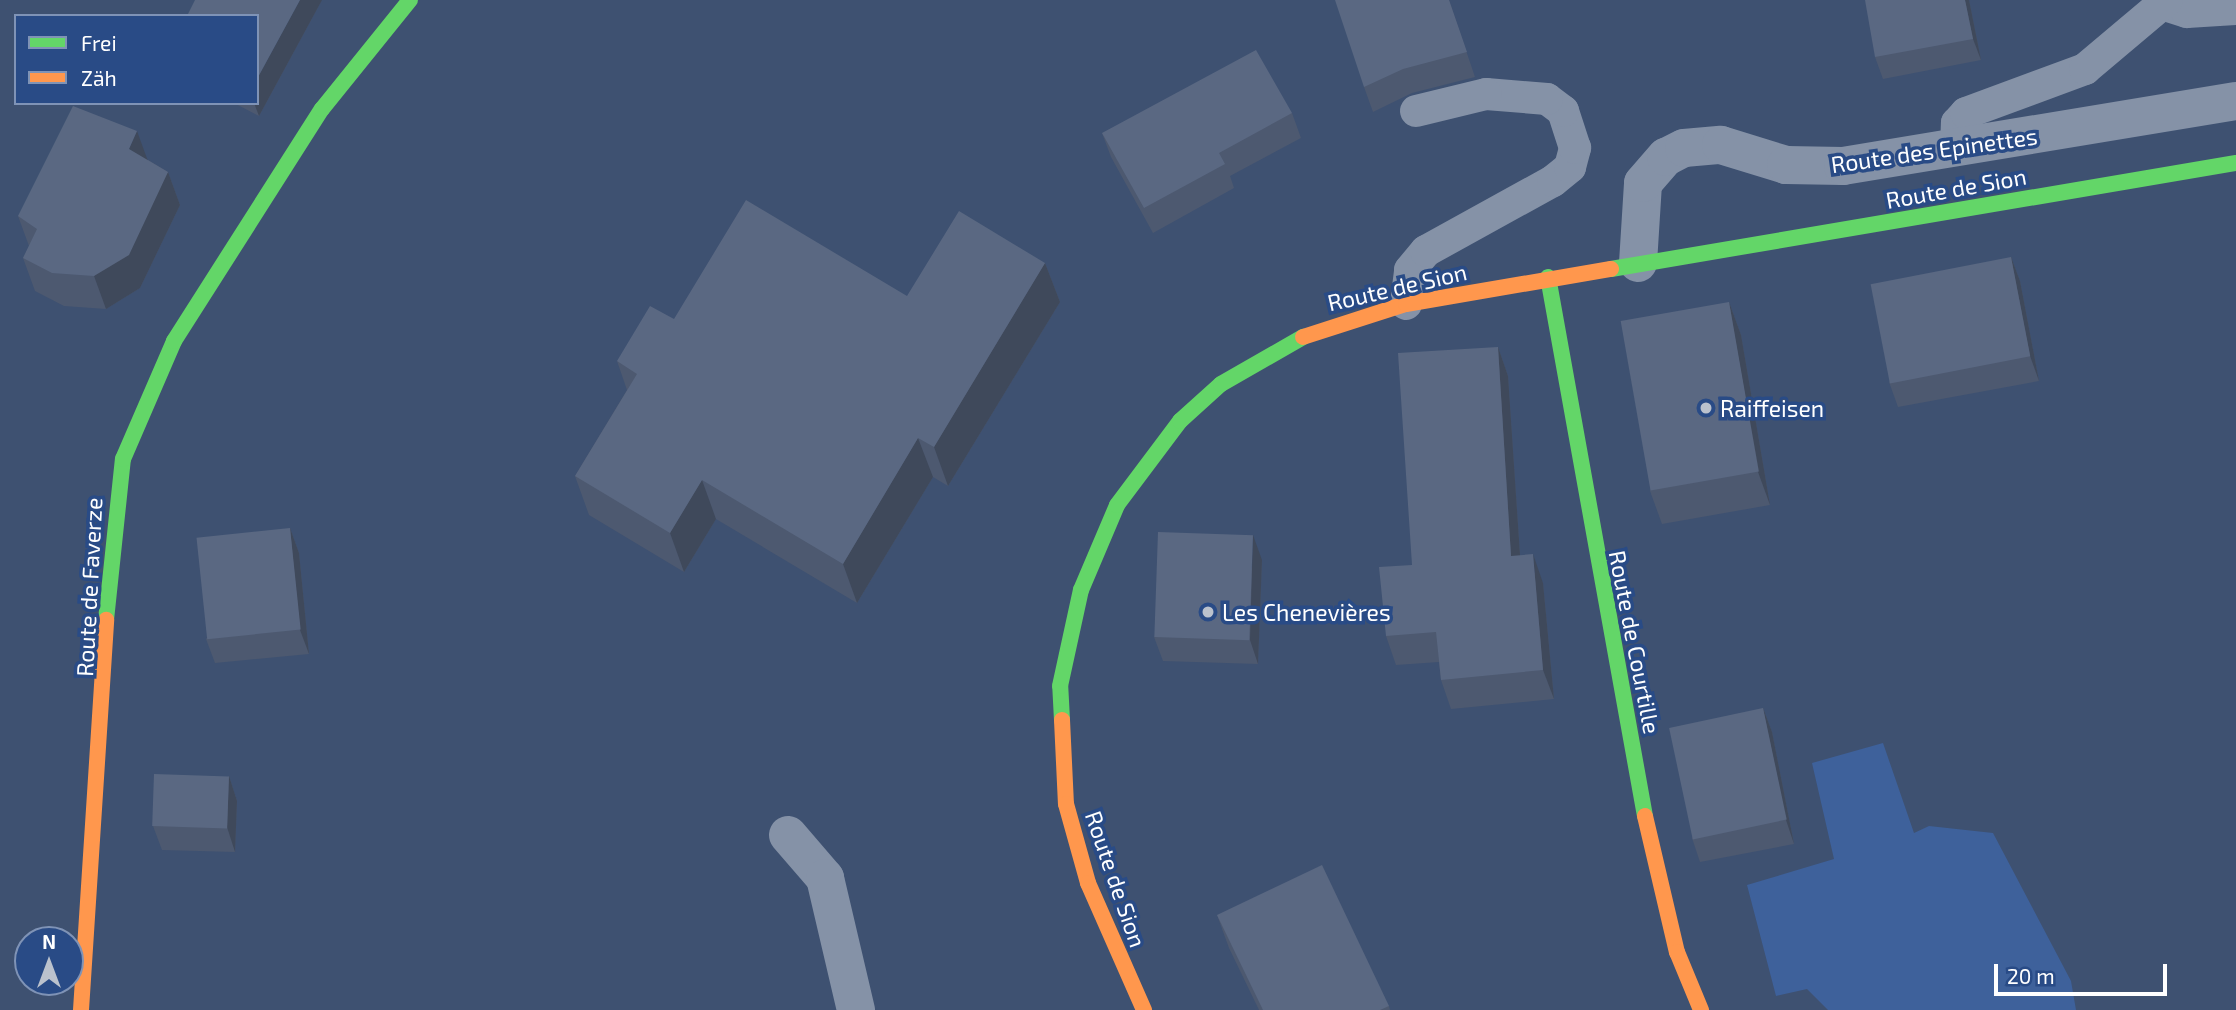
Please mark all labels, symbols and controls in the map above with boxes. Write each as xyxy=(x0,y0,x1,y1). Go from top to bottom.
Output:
legend xyxy=(14,14,259,105)
text: Frei xyxy=(81,30,117,55)
text: Zäh xyxy=(81,65,117,90)
street label: Route des Epinettes xyxy=(1829,122,2039,178)
street label: Route de Sion xyxy=(1884,162,2028,214)
street label: Route de Sion xyxy=(1325,258,1469,316)
place label: Raiffeisen xyxy=(1720,394,1824,422)
marker: Raiffeisen xyxy=(1698,400,1714,416)
street label: Route de Faverze xyxy=(71,497,107,677)
street label: Route de Courtille xyxy=(1604,548,1666,736)
place label: Les Chenevières xyxy=(1222,598,1391,626)
marker: Les Chenevières xyxy=(1200,604,1216,620)
street label: Route de Sion xyxy=(1080,807,1152,951)
north arrow xyxy=(14,926,84,996)
text: N xyxy=(42,930,56,953)
scale bar xyxy=(1998,950,2171,994)
text: 20 m xyxy=(2007,963,2055,988)

